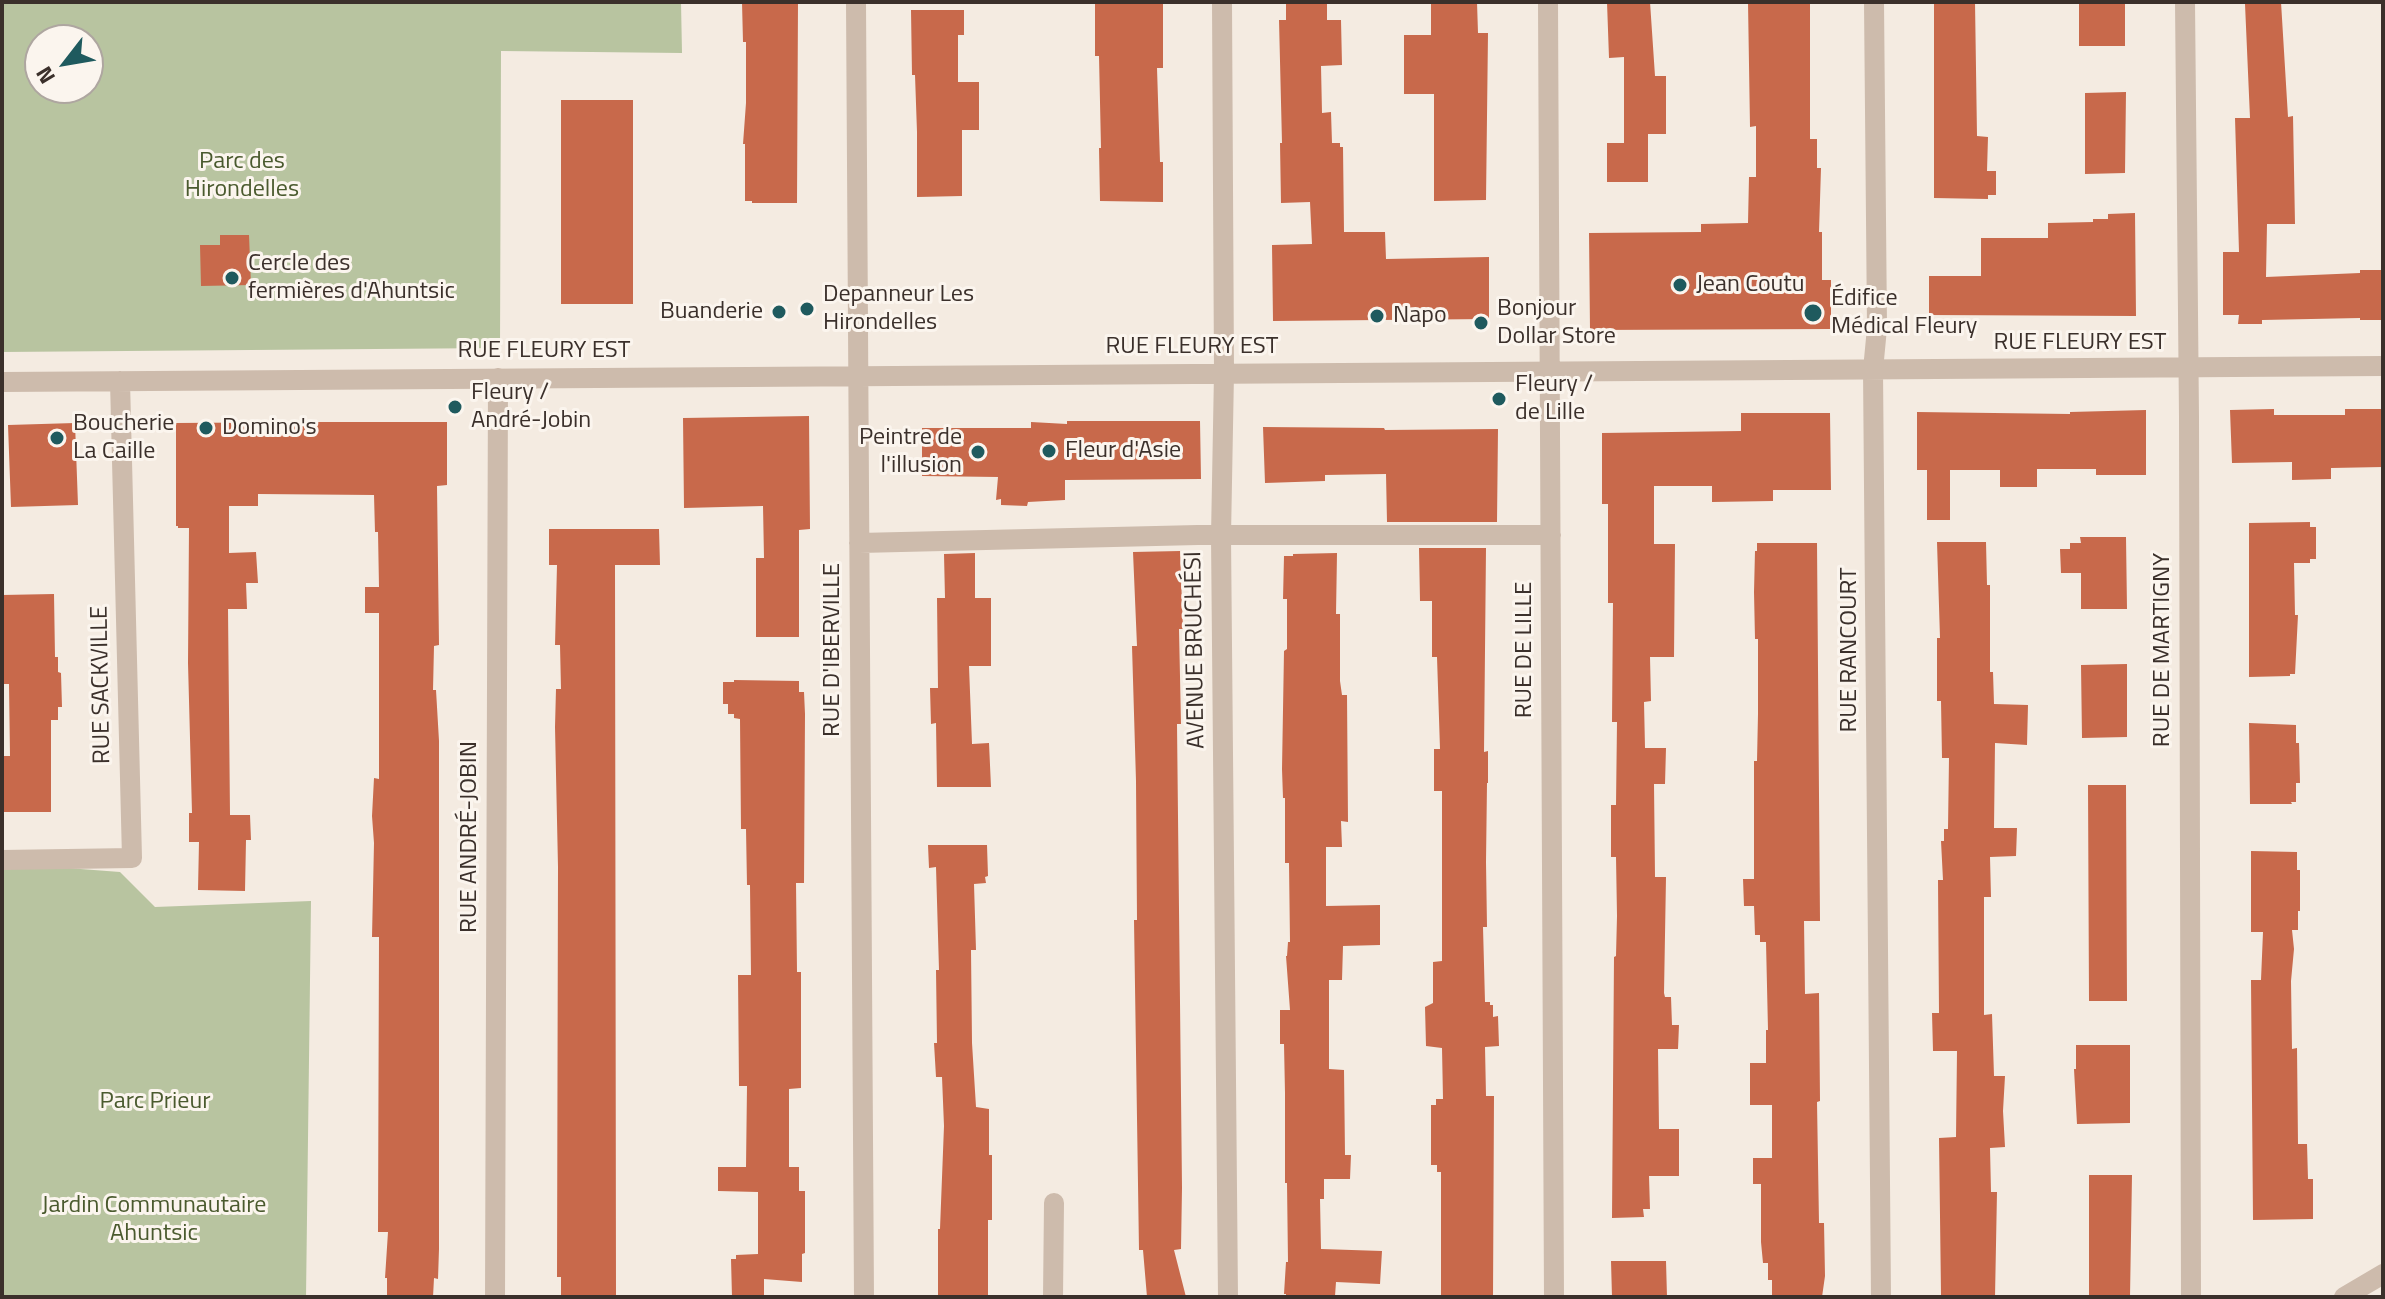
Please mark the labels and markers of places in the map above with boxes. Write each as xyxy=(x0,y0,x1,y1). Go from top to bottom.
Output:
place label: Cercle des fermières d'Ahuntsic xyxy=(248,250,455,306)
marker: Cercle des fermières d'Ahuntsic xyxy=(223,269,241,287)
place label: Jean Coutu xyxy=(1696,271,1805,299)
marker: Jean Coutu xyxy=(1671,276,1689,294)
place label: Depanneur Les Hirondelles xyxy=(823,281,974,337)
place label: Édifice Médical Fleury xyxy=(1831,285,1977,341)
place label: Bonjour Dollar Store xyxy=(1497,295,1616,351)
place label: Buanderie xyxy=(660,298,763,326)
marker: Depanneur Les Hirondelles xyxy=(798,300,816,318)
place label: Napo xyxy=(1393,302,1447,330)
marker: Édifice Médical Fleury xyxy=(1802,302,1824,324)
marker: Buanderie xyxy=(770,303,788,321)
marker: Napo xyxy=(1368,307,1386,325)
marker: Bonjour Dollar Store xyxy=(1472,314,1490,332)
place label: Fleury / de Lille xyxy=(1515,371,1593,427)
place label: Fleury / André-Jobin xyxy=(471,379,591,435)
marker: Fleury / de Lille xyxy=(1490,390,1508,408)
marker: Fleury / André-Jobin xyxy=(446,398,464,416)
place label: Boucherie La Caille xyxy=(73,410,174,466)
place label: Domino's xyxy=(222,414,317,442)
marker: Domino's xyxy=(197,419,215,437)
place label: Peintre de l'illusion xyxy=(859,424,962,480)
marker: Boucherie La Caille xyxy=(48,429,66,447)
place label: Fleur d'Asie xyxy=(1065,437,1181,465)
marker: Fleur d'Asie xyxy=(1040,442,1058,460)
marker: Peintre de l'illusion xyxy=(969,443,987,461)

